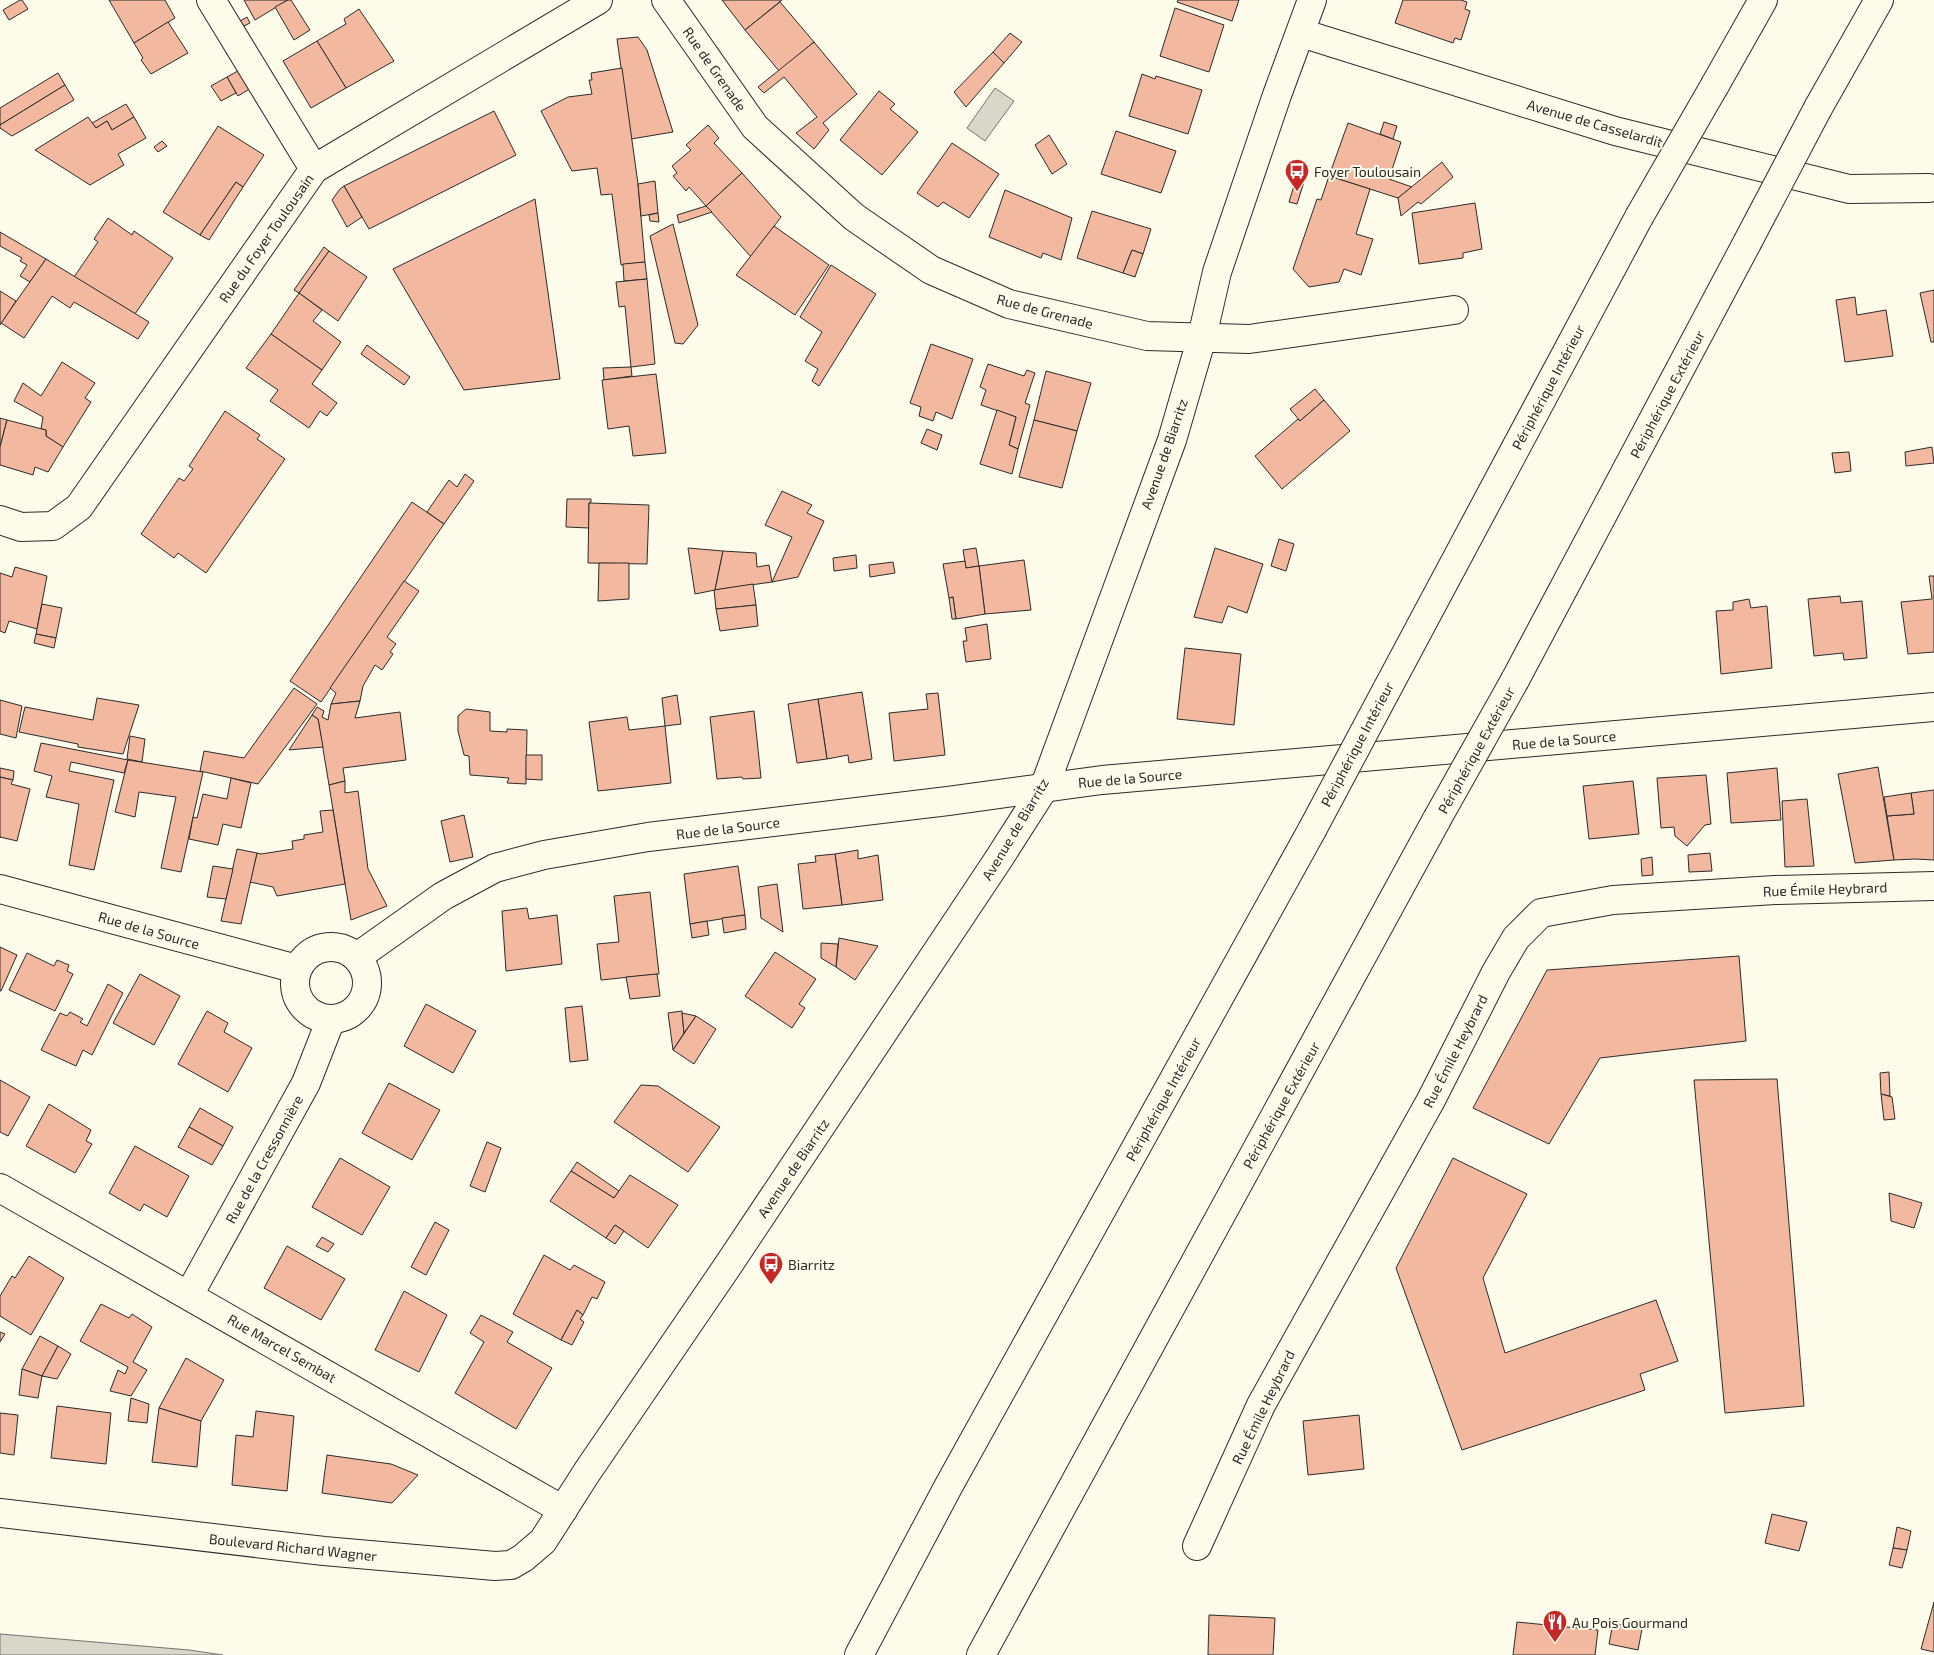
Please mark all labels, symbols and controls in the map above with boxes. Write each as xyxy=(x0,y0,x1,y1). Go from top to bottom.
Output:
street label: Rue de Grenade xyxy=(680,24,750,114)
street label: Avenue de Casselardit xyxy=(1525,95,1665,151)
bus stop icon: Foyer Toulousain xyxy=(1284,158,1310,192)
place label: Foyer Toulousain xyxy=(1314,163,1421,180)
street label: Rue du Foyer Toulousain xyxy=(215,170,317,306)
street label: Rue de Grenade xyxy=(995,290,1095,332)
street label: Périphérique Intérieur xyxy=(1508,321,1588,452)
street label: Périphérique Extérieur xyxy=(1626,327,1708,461)
street label: Avenue de Biarritz xyxy=(1137,397,1191,511)
street label: Périphérique Intérieur xyxy=(1317,678,1397,809)
street label: Périphérique Extérieur xyxy=(1434,683,1518,816)
street label: Rue de la Source xyxy=(1511,727,1617,753)
street label: Rue de la Source xyxy=(1077,765,1183,791)
street label: Avenue de Biarritz xyxy=(978,775,1052,883)
street label: Rue de la Source xyxy=(675,813,781,843)
street label: Rue Émile Heybrard xyxy=(1762,878,1888,900)
street label: Rue de la Source xyxy=(96,907,202,953)
street label: Rue Émile Heybrard xyxy=(1419,992,1491,1110)
street label: Périphérique Intérieur xyxy=(1122,1034,1204,1164)
street label: Périphérique Extérieur xyxy=(1239,1038,1323,1171)
street label: Rue de la Cressonnière xyxy=(222,1092,306,1226)
street label: Avenue de Biarritz xyxy=(754,1115,832,1221)
bus stop icon: Biarritz xyxy=(758,1251,784,1285)
place label: Biarritz xyxy=(788,1256,835,1273)
street label: Rue Marcel Sembat xyxy=(225,1310,339,1386)
street label: Rue Émile Heybrard xyxy=(1228,1347,1298,1467)
street label: Boulevard Richard Wagner xyxy=(208,1530,378,1564)
restaurant icon: Au Pois Gourmand xyxy=(1542,1609,1568,1643)
place label: Au Pois Gourmand xyxy=(1572,1614,1688,1631)

